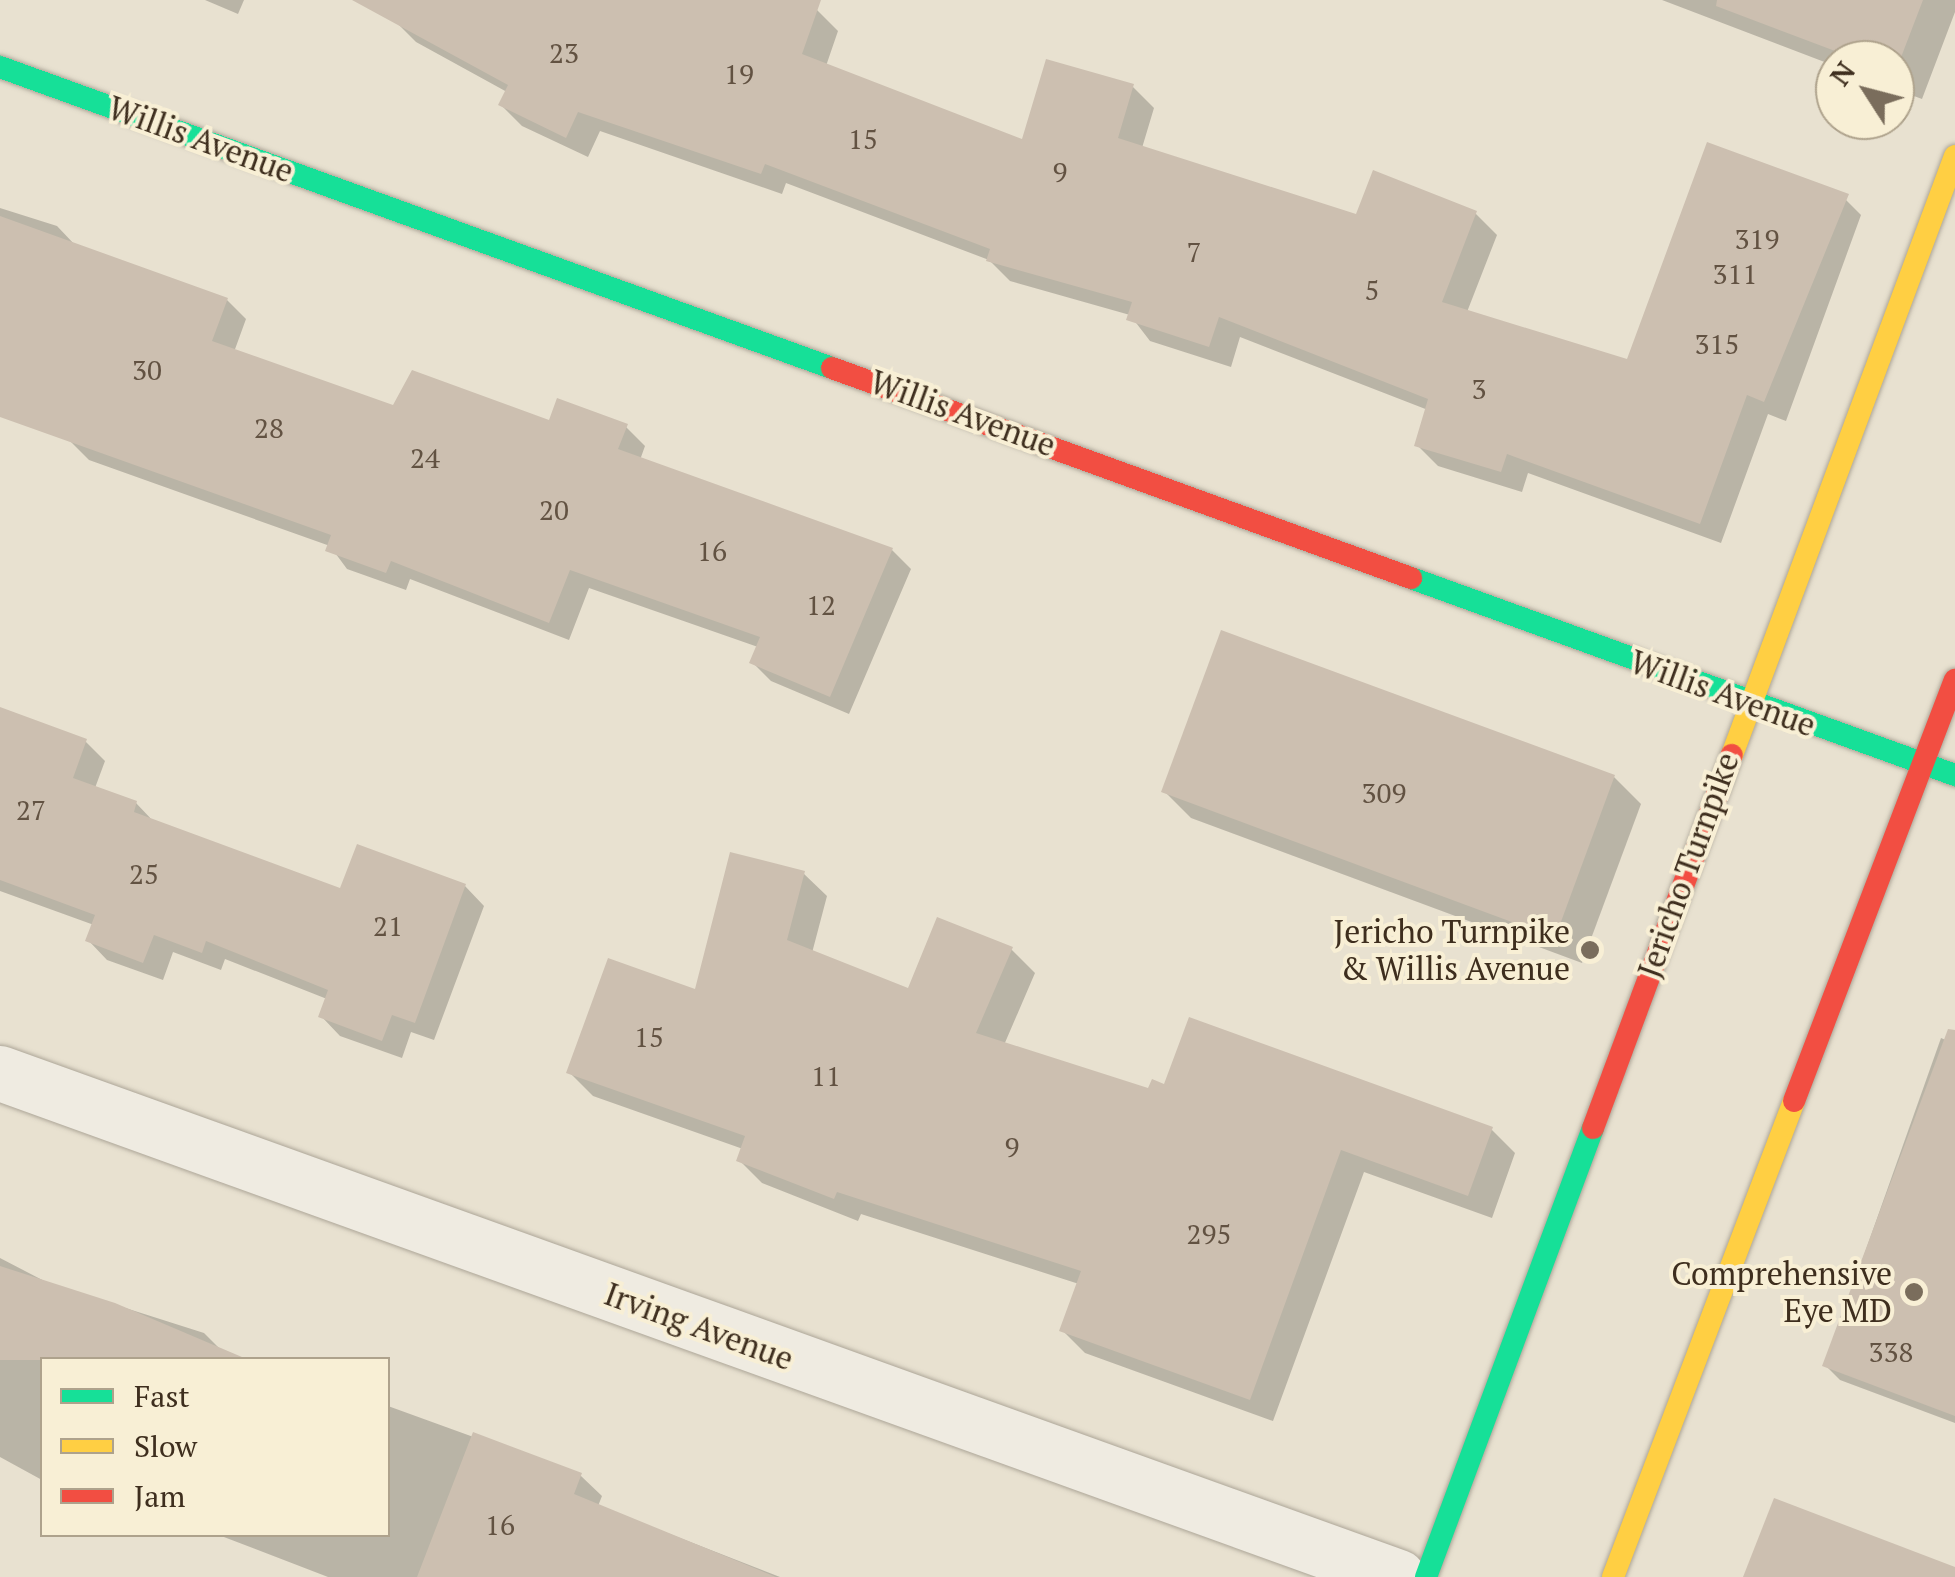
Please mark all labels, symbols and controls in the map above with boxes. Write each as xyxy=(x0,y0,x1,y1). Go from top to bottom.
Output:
house number: 23 xyxy=(549,36,579,70)
north arrow xyxy=(1815,40,1915,140)
text: N xyxy=(1821,54,1863,93)
house number: 19 xyxy=(724,57,754,91)
street label: Willis Avenue xyxy=(103,88,299,190)
house number: 15 xyxy=(848,122,878,156)
house number: 9 xyxy=(1053,155,1067,189)
house number: 319 xyxy=(1735,222,1779,256)
house number: 7 xyxy=(1187,235,1201,269)
house number: 311 xyxy=(1713,257,1757,291)
house number: 5 xyxy=(1365,273,1379,307)
house number: 315 xyxy=(1695,327,1739,361)
house number: 30 xyxy=(132,353,162,387)
street label: Willis Avenue xyxy=(865,362,1061,464)
house number: 3 xyxy=(1472,372,1486,406)
house number: 28 xyxy=(254,411,284,445)
house number: 24 xyxy=(410,441,440,475)
house number: 20 xyxy=(539,493,569,527)
house number: 16 xyxy=(697,534,727,568)
house number: 12 xyxy=(806,588,836,622)
street label: Willis Avenue xyxy=(1625,642,1821,744)
street label: Jericho Turnpike xyxy=(1630,747,1746,983)
house number: 309 xyxy=(1362,776,1406,810)
house number: 27 xyxy=(16,793,46,827)
house number: 25 xyxy=(129,857,159,891)
house number: 21 xyxy=(373,909,403,943)
place label: Jericho Turnpike & Willis Avenue xyxy=(1333,913,1570,988)
marker: Jericho Turnpike & Willis Avenue xyxy=(1579,939,1601,961)
house number: 15 xyxy=(634,1020,664,1054)
house number: 11 xyxy=(811,1059,841,1093)
house number: 9 xyxy=(1005,1130,1019,1164)
house number: 295 xyxy=(1187,1217,1231,1251)
place label: Comprehensive Eye MD xyxy=(1671,1255,1892,1330)
street label: Irving Avenue xyxy=(599,1274,799,1378)
marker: Comprehensive Eye MD xyxy=(1901,1279,1927,1305)
house number: 338 xyxy=(1869,1335,1913,1369)
legend xyxy=(40,1357,390,1537)
text: Fast xyxy=(134,1376,190,1416)
text: Slow xyxy=(134,1426,197,1466)
text: Jam xyxy=(134,1476,185,1516)
house number: 16 xyxy=(485,1508,515,1542)

